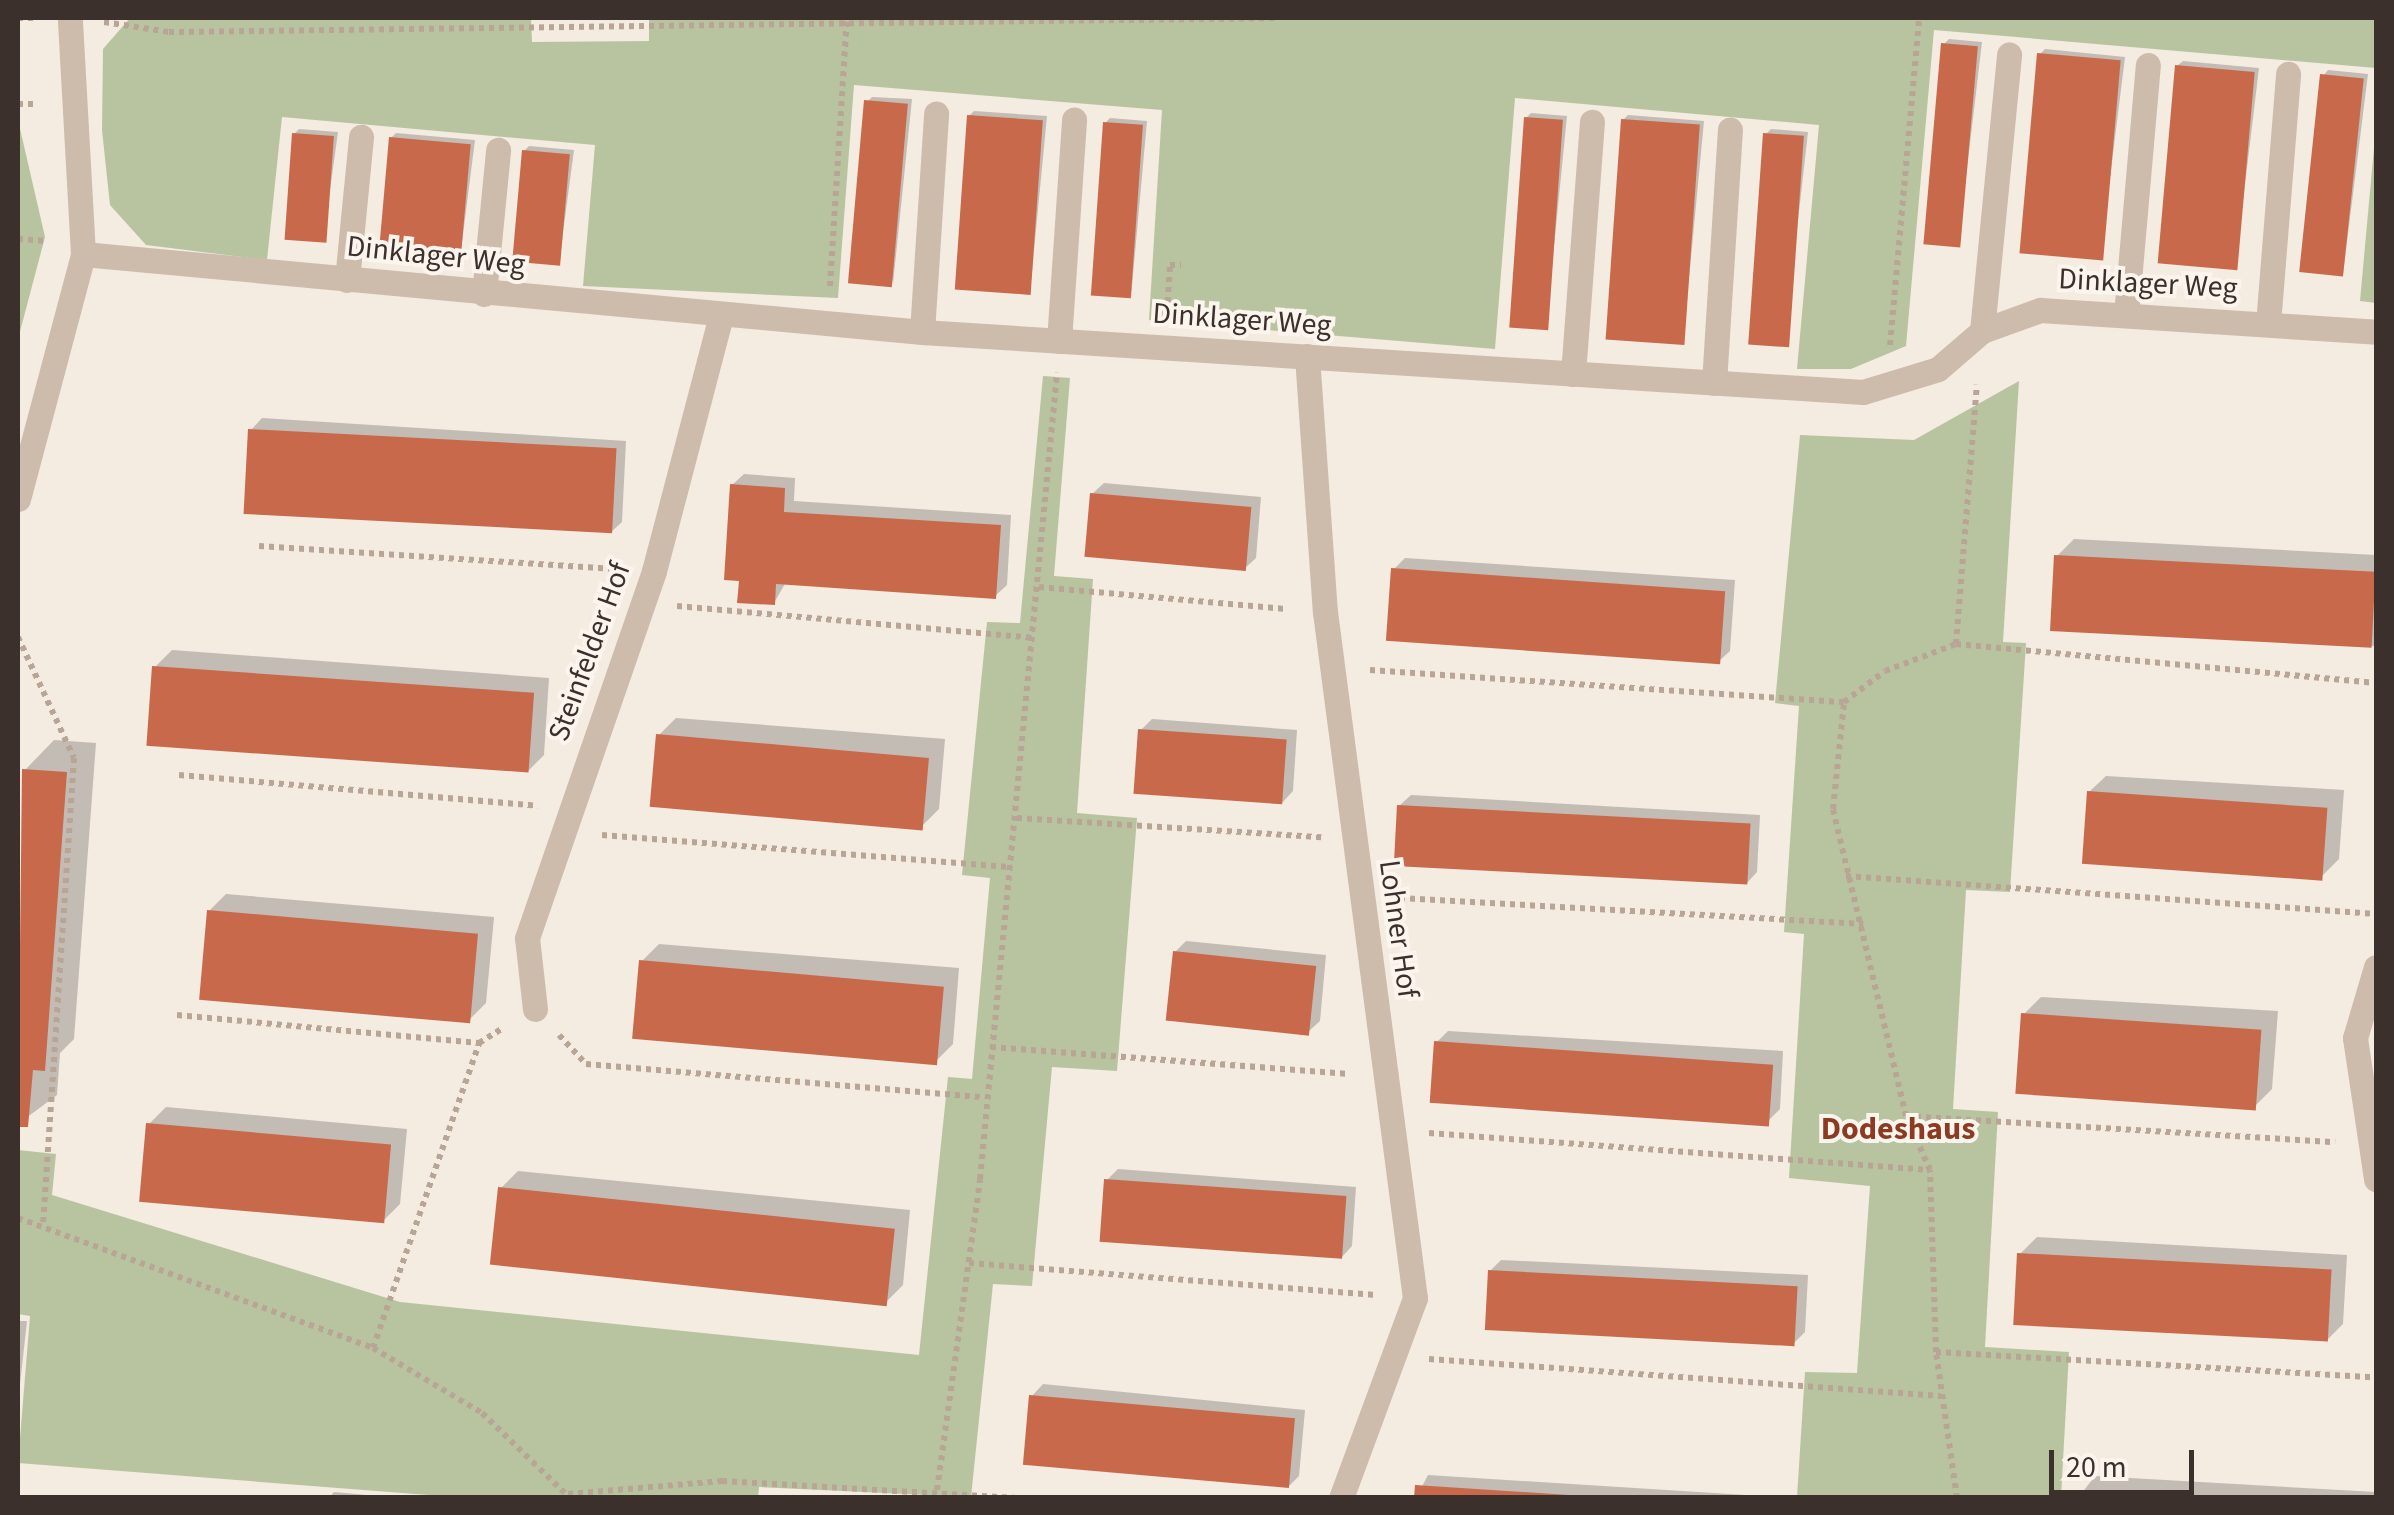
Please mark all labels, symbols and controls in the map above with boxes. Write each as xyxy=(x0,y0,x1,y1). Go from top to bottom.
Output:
street label: Dinklager Weg xyxy=(345,229,527,283)
street label: Dinklager Weg xyxy=(2058,261,2238,307)
street label: Dinklager Weg xyxy=(1151,296,1333,344)
street label: Steinfelder Hof xyxy=(541,558,639,746)
street label: Lohner Hof xyxy=(1371,858,1425,1000)
district label: Dodeshaus xyxy=(1821,1110,1975,1148)
scale bar xyxy=(2054,1430,2199,1492)
text: 20 m xyxy=(2066,1446,2127,1489)

